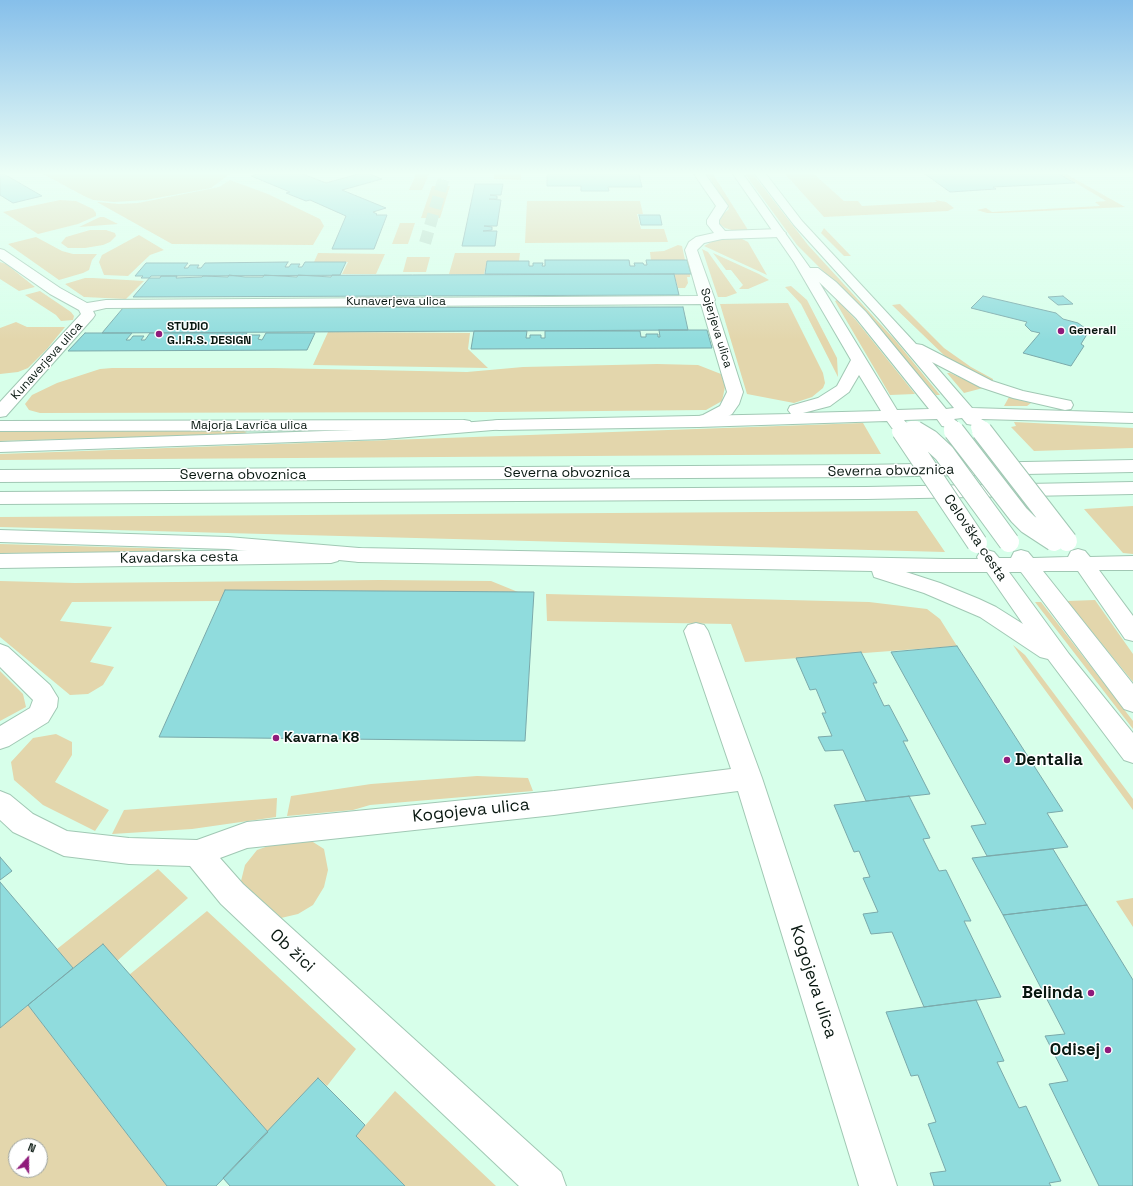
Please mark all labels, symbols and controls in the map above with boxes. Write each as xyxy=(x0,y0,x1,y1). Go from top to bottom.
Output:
street label: Sojerjeva ulica xyxy=(697,286,735,370)
street label: Kunaverjeva ulica xyxy=(346,295,446,309)
street label: Kunaverjeva ulica xyxy=(8,319,86,403)
place label: STUDIO G.I.R.S. DESIGN xyxy=(167,320,251,348)
place label: Generali xyxy=(1069,324,1116,338)
marker: Generali xyxy=(1056,326,1066,336)
marker: STUDIO G.I.R.S. DESIGN xyxy=(154,329,164,339)
street label: Majorja Lavriča ulica xyxy=(191,419,307,433)
street label: Severna obvoznica xyxy=(828,461,954,481)
street label: Severna obvoznica xyxy=(504,465,630,481)
street label: Severna obvoznica xyxy=(180,467,306,483)
street label: Celovška cesta xyxy=(940,491,1010,585)
street label: Kavadarska cesta xyxy=(120,549,238,567)
place label: Kavarna K8 xyxy=(284,730,359,746)
marker: Kavarna K8 xyxy=(271,733,281,743)
place label: Dentalia xyxy=(1015,750,1083,770)
marker: Dentalia xyxy=(1002,755,1012,765)
street label: Kogojeva ulica xyxy=(411,795,531,827)
street label: Kogojeva ulica xyxy=(785,923,841,1041)
street label: Ob žici xyxy=(265,925,319,977)
place label: Belinda xyxy=(1022,983,1083,1003)
marker: Belinda xyxy=(1086,988,1096,998)
place label: Odisej xyxy=(1050,1040,1100,1060)
marker: Odisej xyxy=(1103,1045,1113,1055)
north arrow xyxy=(8,1138,48,1178)
text: N xyxy=(26,1140,38,1156)

